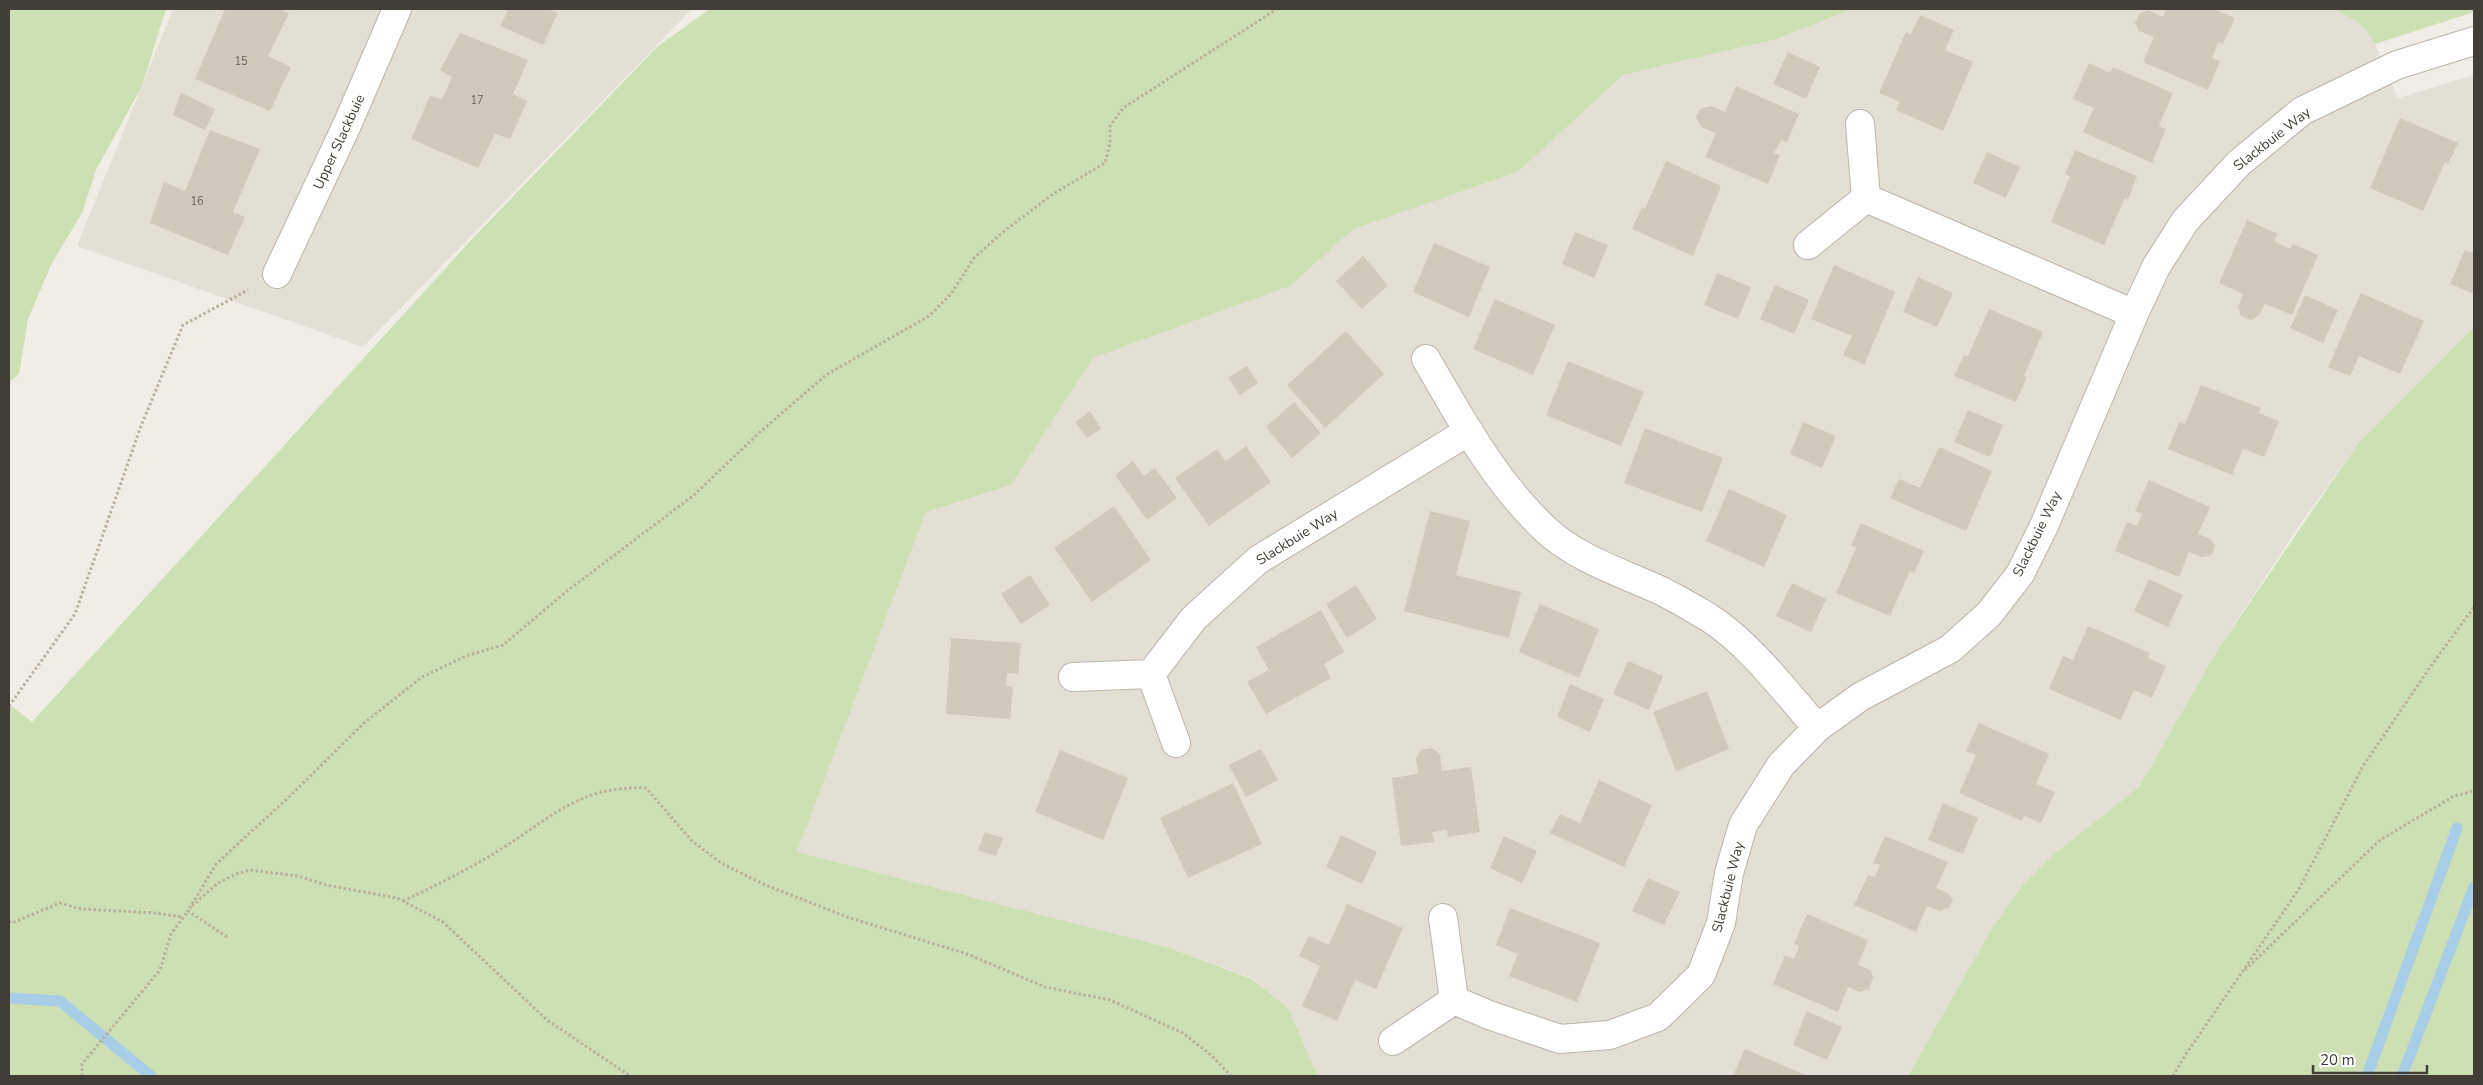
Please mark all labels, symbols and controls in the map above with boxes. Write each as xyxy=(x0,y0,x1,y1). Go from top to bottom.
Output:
house number: 15 xyxy=(234,54,248,69)
street label: Upper Slackbuie xyxy=(309,91,369,193)
house number: 17 xyxy=(470,93,484,108)
street label: Slackbuie Way xyxy=(2229,102,2315,175)
house number: 16 xyxy=(190,194,204,209)
street label: Slackbuie Way xyxy=(2008,487,2066,580)
street label: Slackbuie Way xyxy=(1252,504,1342,570)
street label: Slackbuie Way xyxy=(1708,839,1749,934)
scale bar xyxy=(2313,1042,2427,1074)
text: 20 m xyxy=(2320,1050,2355,1070)

